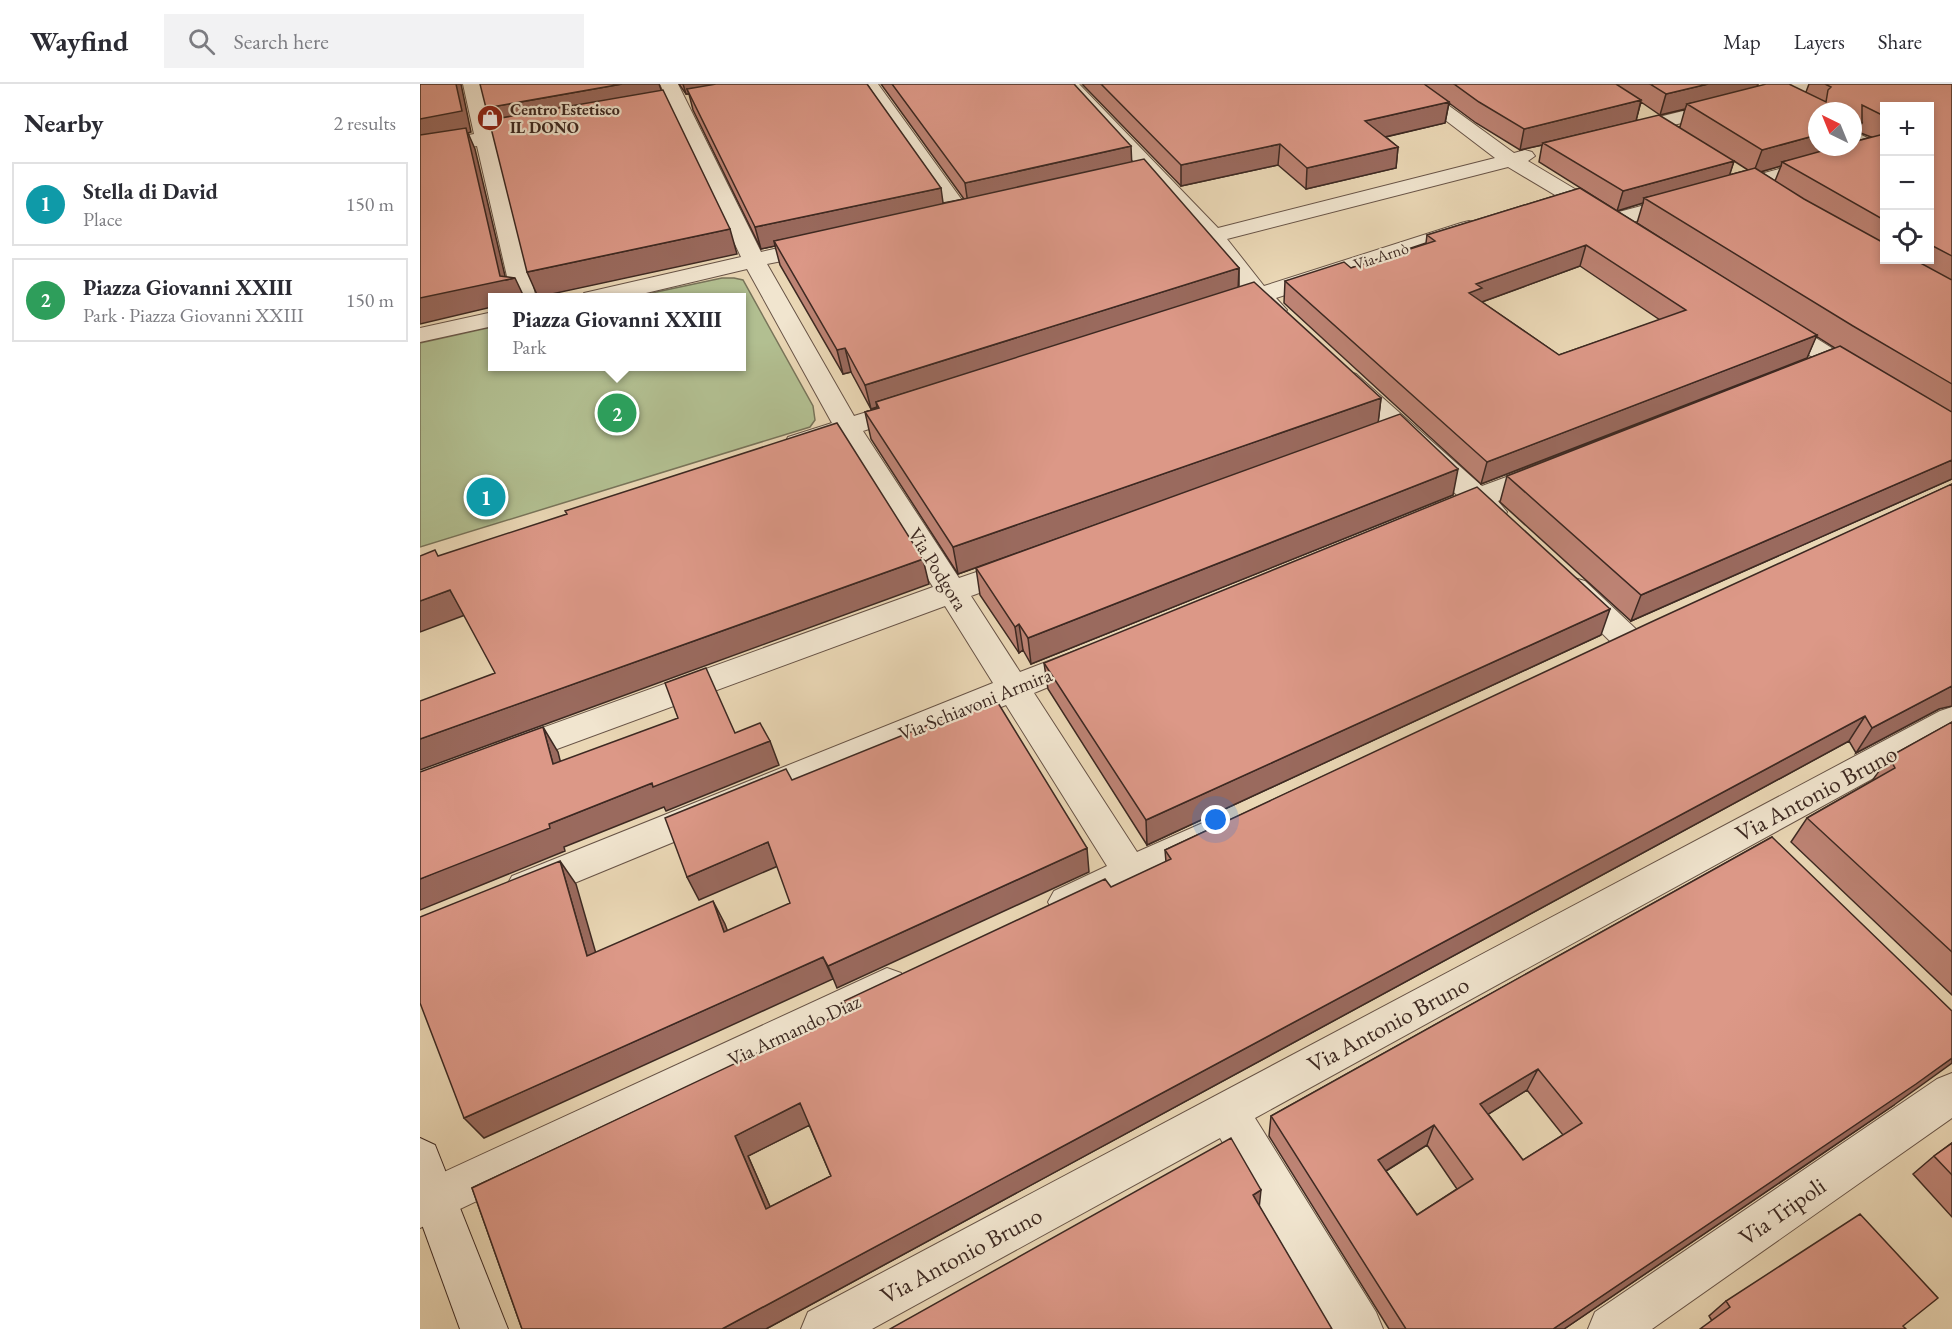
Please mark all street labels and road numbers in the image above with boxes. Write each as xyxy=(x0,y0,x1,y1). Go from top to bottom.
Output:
street label: Via Arnò xyxy=(1351,237,1411,275)
street label: Via Podgora xyxy=(902,523,974,615)
street label: Via Schiavoni Armira xyxy=(894,661,1056,747)
street label: Via Antonio Bruno xyxy=(1730,737,1902,849)
street label: Via Antonio Bruno xyxy=(1302,968,1474,1080)
street label: Via Armando Diaz xyxy=(723,988,865,1072)
street label: Via Tripoli xyxy=(1733,1170,1832,1252)
street label: Via Antonio Bruno xyxy=(875,1199,1047,1311)

